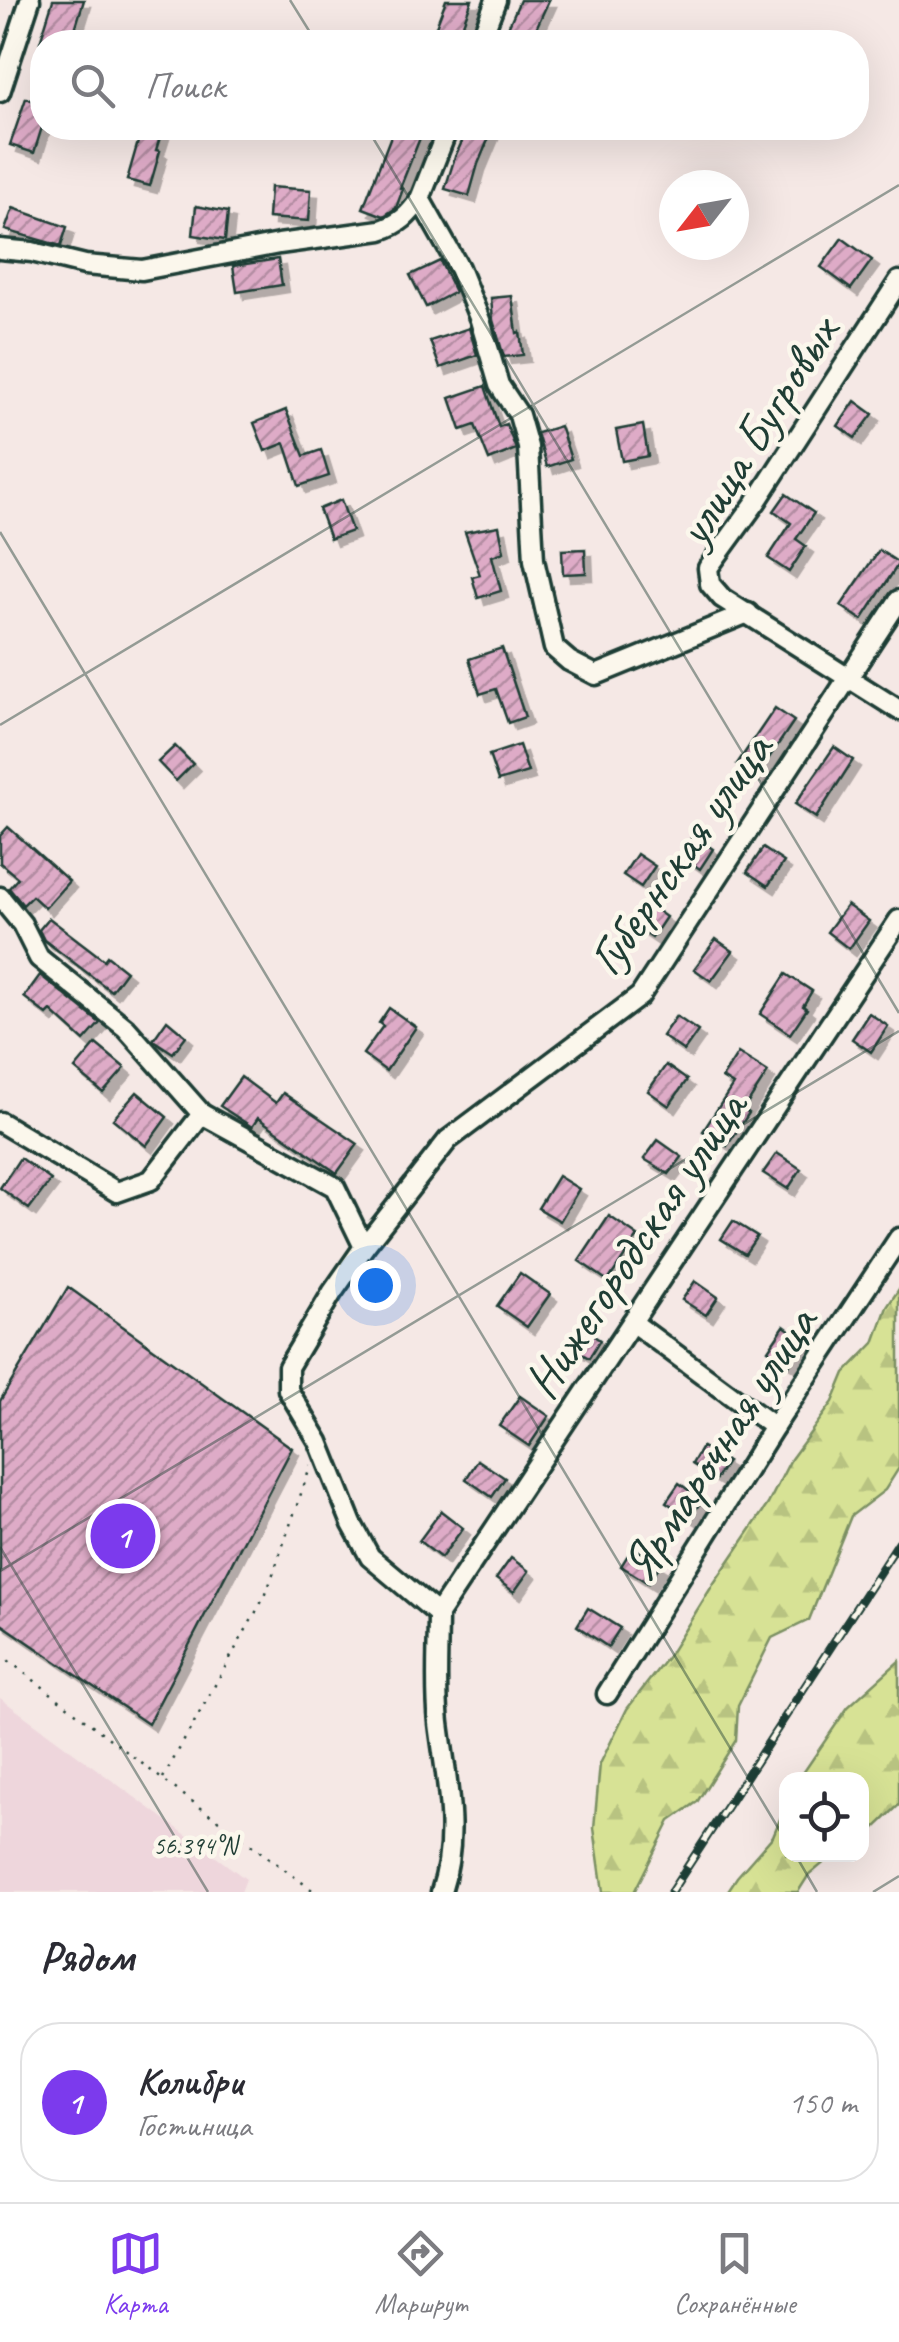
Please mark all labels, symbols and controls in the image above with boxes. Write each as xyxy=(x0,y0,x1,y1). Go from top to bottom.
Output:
search box xyxy=(30,30,869,140)
icon: search xyxy=(65,58,120,113)
text: Поиск xyxy=(145,62,225,109)
north arrow xyxy=(659,170,749,260)
street label: улица Бугровых xyxy=(660,302,854,560)
street label: Губернская улица xyxy=(574,718,788,987)
street label: Нижегородская улица xyxy=(509,1076,763,1410)
your location xyxy=(350,1260,401,1311)
street label: Ярмарочная улица xyxy=(607,1292,833,1593)
pin: 1 xyxy=(90,1498,156,1574)
map controls xyxy=(779,1772,869,1862)
button: locate xyxy=(779,1772,869,1862)
text: 56.394°N xyxy=(153,1830,241,1862)
text: Рядом xyxy=(40,1931,134,1984)
text: Колибри xyxy=(137,2058,243,2105)
text: 1 xyxy=(67,2082,82,2123)
text: 150 m xyxy=(788,2082,857,2123)
text: Гостиница xyxy=(137,2105,251,2146)
tab: Карта xyxy=(104,2226,168,2321)
tab: Маршрут xyxy=(375,2226,467,2321)
tab: Сохранённые xyxy=(674,2226,796,2321)

